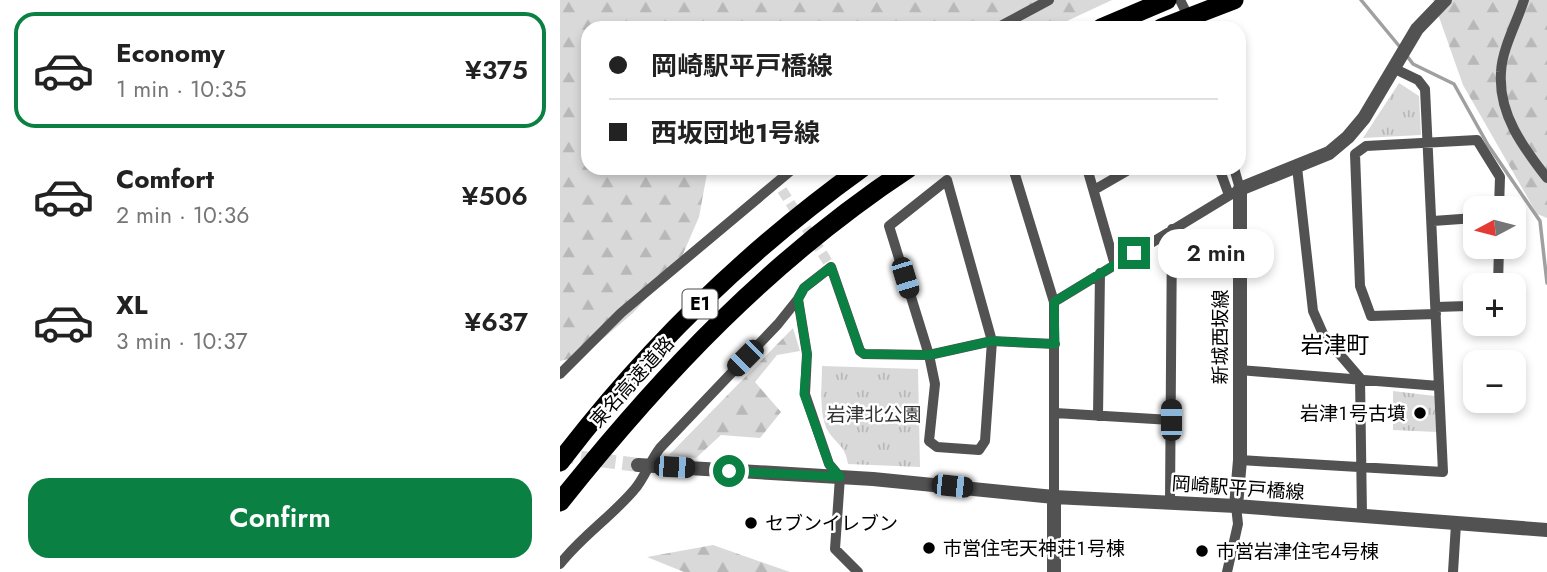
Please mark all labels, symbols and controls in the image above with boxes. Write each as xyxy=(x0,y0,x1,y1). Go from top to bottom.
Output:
text: Economy xyxy=(116,34,225,72)
icon: car xyxy=(32,39,95,102)
text: 岡崎駅平戸橋線 xyxy=(651,47,833,85)
text: ¥375 xyxy=(465,51,528,89)
text: 1 min · 10:35 xyxy=(116,72,247,106)
text: 西坂団地1号線 xyxy=(651,114,820,152)
text: Comfort xyxy=(116,160,214,198)
icon: car xyxy=(32,165,95,228)
text: ¥506 xyxy=(462,177,528,215)
north arrow xyxy=(1463,196,1526,259)
map controls xyxy=(1463,196,1526,413)
text: 2 min · 10:36 xyxy=(116,198,250,232)
callout: 2 min xyxy=(1158,229,1274,278)
text: 2 min xyxy=(1186,236,1246,270)
route end xyxy=(1118,237,1150,269)
car xyxy=(889,255,922,301)
button: + xyxy=(1463,273,1526,336)
text: XL xyxy=(116,286,148,324)
street label: 新城西坂線 xyxy=(1207,289,1234,385)
road number: E1 xyxy=(682,290,718,318)
icon: car xyxy=(32,291,95,354)
text: ¥637 xyxy=(465,303,528,341)
text: 3 min · 10:37 xyxy=(116,324,248,358)
district label: 岩津町 xyxy=(1301,328,1370,362)
street label: 東名高速道路 xyxy=(584,331,680,433)
car xyxy=(723,336,768,380)
button: − xyxy=(1463,350,1526,413)
car xyxy=(1161,399,1182,441)
place label: 岩津１号古墳 xyxy=(1300,400,1406,427)
park label: 岩津北公園 xyxy=(826,401,922,428)
marker: 岩津１号古墳 xyxy=(1412,405,1428,421)
car xyxy=(653,455,696,479)
route start xyxy=(713,455,745,487)
street label: 岡崎駅平戸橋線 xyxy=(1171,470,1305,506)
car xyxy=(931,473,974,499)
button: Confirm xyxy=(28,478,532,558)
place label: セブンイレブン xyxy=(765,510,898,537)
marker: セブンイレブン xyxy=(743,515,759,531)
place label: 市営住宅天神荘１号棟 xyxy=(943,535,1125,562)
place label: 市営岩津住宅４号棟 xyxy=(1216,538,1379,565)
marker: 市営住宅天神荘１号棟 xyxy=(921,540,937,556)
marker: 市営岩津住宅４号棟 xyxy=(1194,543,1210,559)

